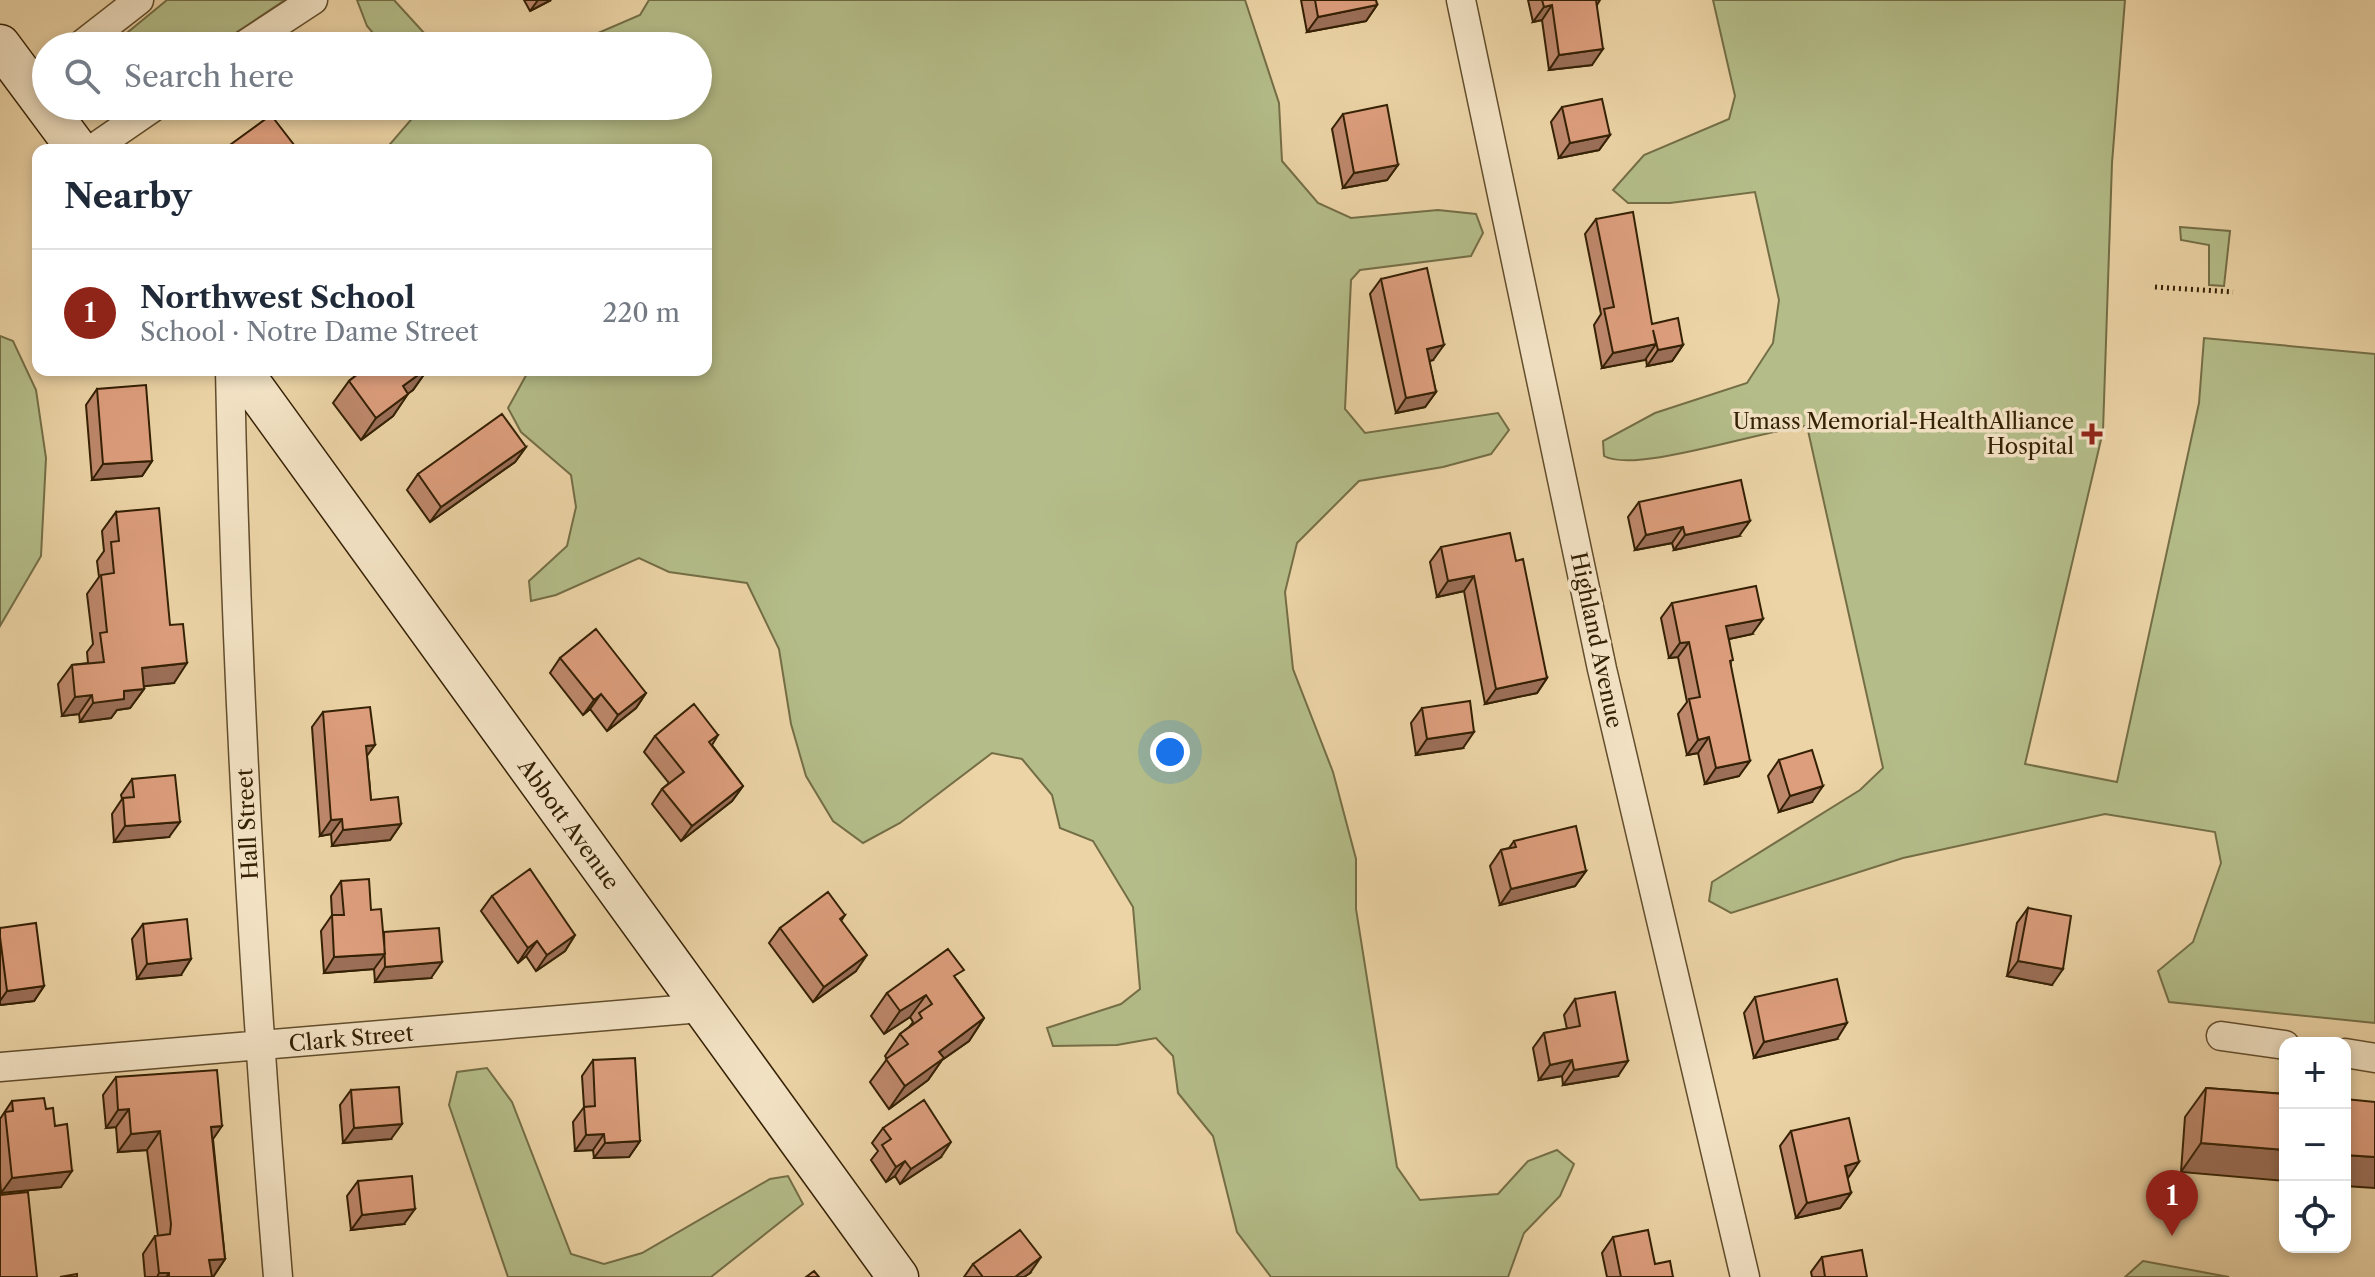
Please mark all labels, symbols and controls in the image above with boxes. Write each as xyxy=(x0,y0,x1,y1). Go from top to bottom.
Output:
search box xyxy=(32,32,712,120)
icon: search xyxy=(60,54,104,98)
text: Search here xyxy=(124,58,294,95)
text: Nearby xyxy=(64,175,192,217)
text: Northwest School xyxy=(140,279,415,316)
text: 1 xyxy=(84,297,96,329)
text: 220 m xyxy=(602,297,680,329)
text: School · Notre Dame Street xyxy=(140,316,478,348)
place label: Umass Memorial-HealthAlliance Hospital xyxy=(1733,408,2074,460)
marker: Umass Memorial-HealthAlliance Hospital xyxy=(2081,423,2103,445)
street label: Highland Avenue xyxy=(1565,550,1628,731)
your location xyxy=(1150,732,1190,772)
street label: Abbott Avenue xyxy=(512,753,625,895)
street label: Hall Street xyxy=(231,767,264,880)
street label: Clark Street xyxy=(288,1020,415,1057)
map controls xyxy=(2279,1037,2351,1253)
button: + xyxy=(2279,1037,2351,1109)
button: − xyxy=(2279,1109,2351,1181)
pin: 1 xyxy=(2146,1170,2198,1236)
button: locate xyxy=(2279,1181,2351,1253)

